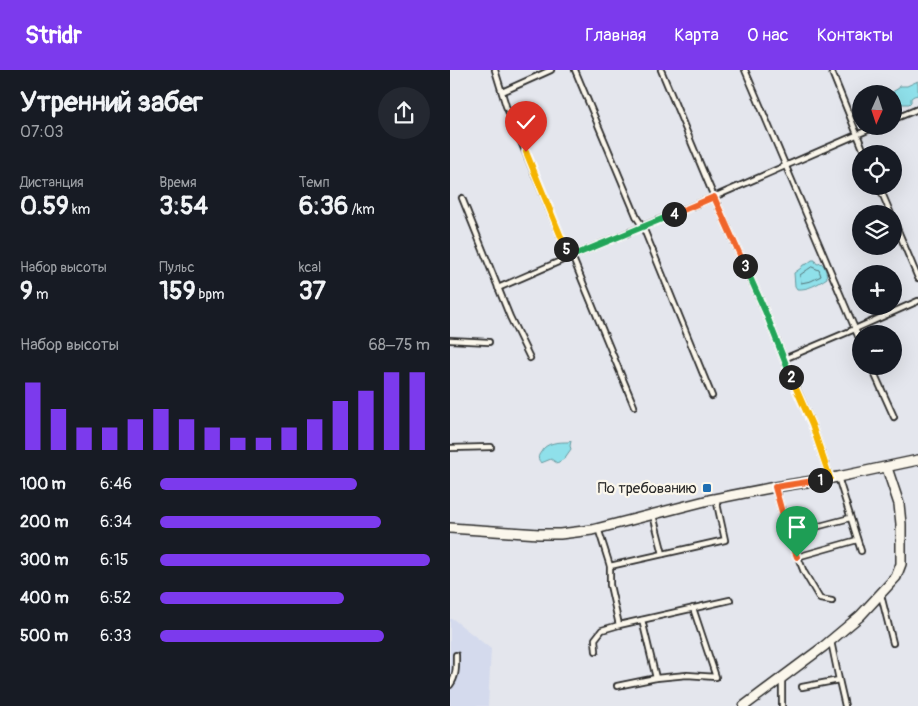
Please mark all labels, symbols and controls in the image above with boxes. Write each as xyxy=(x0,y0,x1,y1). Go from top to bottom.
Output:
text: Stridr xyxy=(25,21,82,50)
text: Главная xyxy=(585,24,646,47)
text: Карта xyxy=(674,24,719,47)
text: О нас xyxy=(747,24,789,47)
text: Контакты xyxy=(817,24,893,47)
text: Утренний забег xyxy=(20,85,203,120)
north arrow xyxy=(852,85,902,135)
map controls xyxy=(852,85,902,375)
button: share xyxy=(378,87,430,139)
pin xyxy=(505,101,547,152)
icon: check xyxy=(512,108,540,136)
text: 07:03 xyxy=(20,122,64,142)
button: locate xyxy=(852,145,902,195)
text: Дистанция xyxy=(20,174,84,191)
text: Время xyxy=(159,174,197,191)
text: Темп xyxy=(299,174,330,191)
text: 0.59 xyxy=(20,191,69,222)
text: 3:54 xyxy=(159,191,208,222)
text: 6:36 xyxy=(299,191,348,222)
text: km xyxy=(69,201,90,218)
text: /km xyxy=(348,201,375,218)
pin: 4 xyxy=(662,202,686,226)
button: layers xyxy=(852,205,902,255)
text: 4 xyxy=(670,206,679,223)
pin: 5 xyxy=(554,236,578,262)
text: 5 xyxy=(563,241,570,258)
pin: 3 xyxy=(732,254,758,278)
text: 3 xyxy=(742,258,749,275)
text: Набор высоты xyxy=(20,259,107,276)
text: Пульс xyxy=(159,259,195,276)
text: kcal xyxy=(299,259,321,276)
button: + xyxy=(852,265,902,315)
text: 9 xyxy=(20,276,33,307)
text: 159 xyxy=(159,276,196,307)
text: 37 xyxy=(299,276,326,307)
text: m xyxy=(33,286,48,303)
text: bpm xyxy=(196,286,224,303)
button: − xyxy=(852,325,902,375)
text: Набор высоты xyxy=(20,335,119,355)
text: 68–75 m xyxy=(368,335,430,355)
pin: 2 xyxy=(778,364,804,390)
text: 2 xyxy=(788,369,795,386)
pin: 1 xyxy=(808,468,832,492)
text: 1 xyxy=(818,472,823,489)
text: 100 m xyxy=(20,474,66,494)
text: 6:46 xyxy=(100,474,132,494)
place label: По требованию xyxy=(598,479,697,498)
marker: По требованию xyxy=(701,482,713,494)
pin xyxy=(776,506,818,557)
text: 200 m xyxy=(20,512,68,532)
text: 6:34 xyxy=(100,512,132,532)
icon: arrive xyxy=(783,513,811,541)
text: 300 m xyxy=(20,550,68,570)
text: 6:15 xyxy=(100,550,129,570)
text: 400 m xyxy=(20,588,69,608)
text: 6:52 xyxy=(100,588,131,608)
text: 500 m xyxy=(20,626,68,646)
text: 6:33 xyxy=(100,626,131,646)

